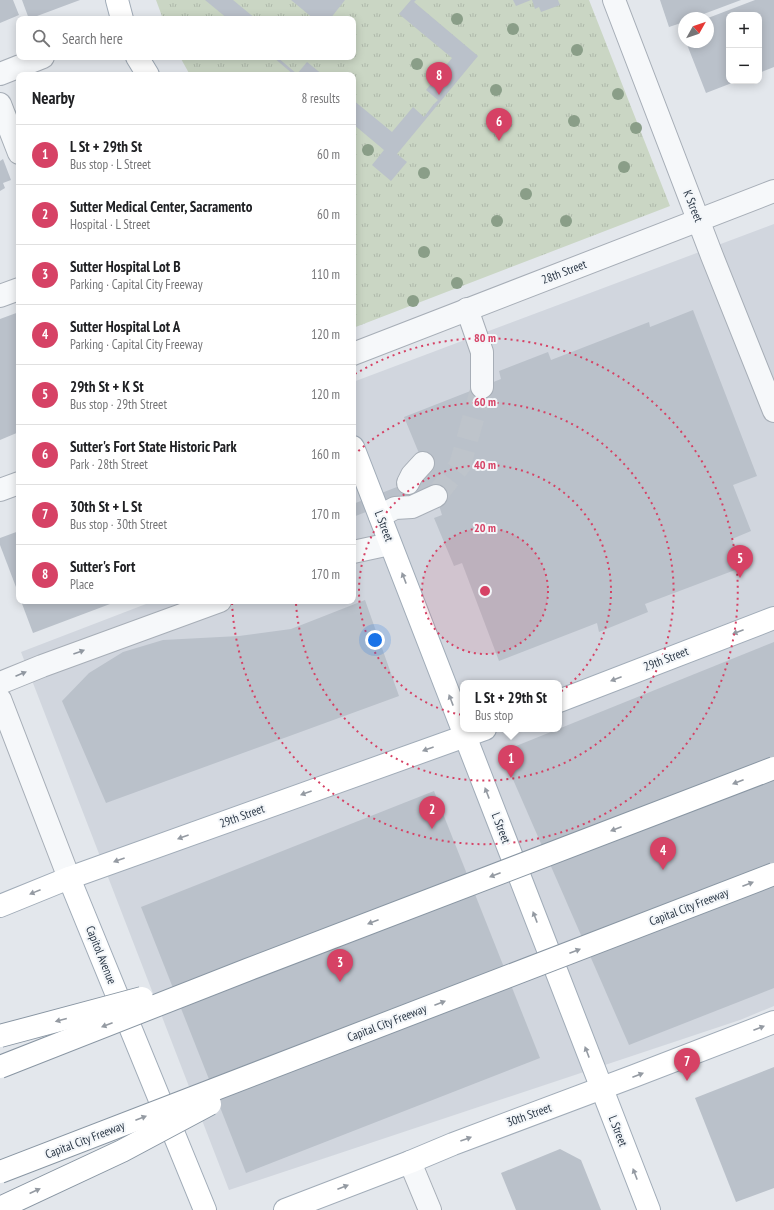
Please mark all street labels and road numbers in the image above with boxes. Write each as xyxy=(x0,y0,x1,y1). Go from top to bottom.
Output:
street label: K Street xyxy=(680,188,707,225)
street label: 28th Street xyxy=(539,256,589,287)
street label: L Street xyxy=(372,508,397,544)
street label: 29th Street xyxy=(641,643,691,674)
street label: 29th Street xyxy=(217,800,267,831)
street label: L Street xyxy=(489,810,514,846)
street label: Capital City Freeway xyxy=(647,884,731,929)
street label: Capitol Avenue xyxy=(83,923,120,986)
street label: Capital City Freeway xyxy=(345,1000,429,1045)
street label: 30th Street xyxy=(504,1099,554,1130)
street label: L Street xyxy=(606,1113,631,1149)
street label: Capital City Freeway xyxy=(43,1117,127,1162)

